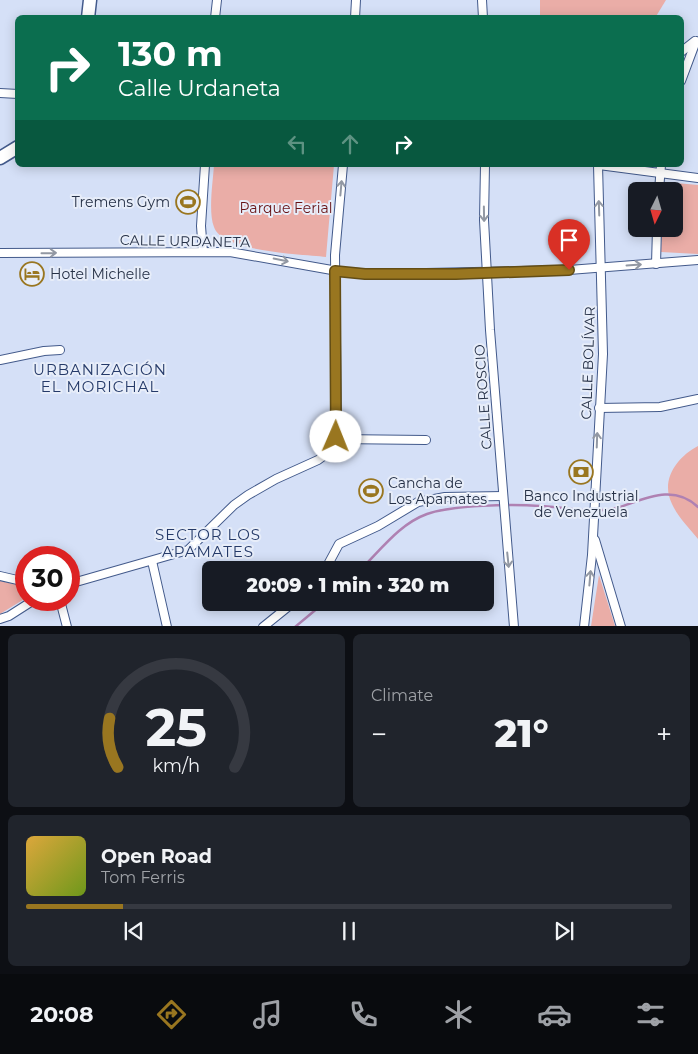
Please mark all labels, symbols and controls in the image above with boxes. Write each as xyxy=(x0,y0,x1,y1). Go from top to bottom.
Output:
text: 130 m xyxy=(118,32,223,75)
icon: right xyxy=(35,35,100,100)
text: Calle Urdaneta xyxy=(118,75,281,102)
icon: left xyxy=(283,130,311,158)
icon: ahead xyxy=(336,130,364,158)
icon: right xyxy=(389,130,417,158)
one-way arrow xyxy=(336,180,346,196)
north arrow xyxy=(628,182,682,238)
map controls xyxy=(628,182,683,237)
sports icon: Tremens Gym xyxy=(175,189,201,215)
place label: Tremens Gym xyxy=(72,193,170,211)
park label: Parque Ferial xyxy=(240,199,332,217)
one-way arrow xyxy=(594,200,604,216)
one-way arrow xyxy=(479,205,489,221)
pin xyxy=(548,219,590,270)
icon: arrive xyxy=(555,226,583,254)
street label: CALLE URDANETA xyxy=(120,231,251,251)
one-way arrow xyxy=(40,248,56,258)
one-way arrow xyxy=(272,256,288,265)
hotel icon: Hotel Michelle xyxy=(19,261,45,287)
one-way arrow xyxy=(626,261,642,270)
place label: Hotel Michelle xyxy=(50,265,150,283)
street label: CALLE BOLÍVAR xyxy=(577,306,599,420)
street label: CALLE ROSCIO xyxy=(470,343,496,450)
district label: URBANIZACIÓN EL MORICHAL xyxy=(33,360,167,396)
position arrow xyxy=(309,410,361,462)
one-way arrow xyxy=(593,432,602,448)
bank icon: Banco Industrial de Venezuela xyxy=(568,459,594,485)
place label: Cancha de Los Apamates xyxy=(388,474,487,508)
sports icon: Cancha de Los Apamates xyxy=(358,478,384,504)
place label: Banco Industrial de Venezuela xyxy=(524,487,638,521)
district label: SECTOR LOS APAMATES xyxy=(155,525,261,561)
speed limit sign: 30 xyxy=(15,546,80,611)
one-way arrow xyxy=(503,552,513,568)
one-way arrow xyxy=(585,571,595,587)
text: 20:09 · 1 min · 320 m xyxy=(247,574,449,597)
text: Climate xyxy=(371,686,433,705)
text: 25 xyxy=(146,696,207,759)
text: 21° xyxy=(495,710,549,757)
text: − xyxy=(371,717,387,751)
text: + xyxy=(656,717,672,751)
text: km/h xyxy=(153,755,200,776)
text: Open Road xyxy=(101,845,212,868)
text: Tom Ferris xyxy=(101,868,185,887)
icon: previous xyxy=(120,917,148,945)
icon: pause xyxy=(335,917,363,945)
icon: next xyxy=(550,917,578,945)
icon: directions xyxy=(154,997,189,1032)
icon: music xyxy=(250,997,285,1032)
icon: phone xyxy=(346,997,381,1032)
icon: climate xyxy=(441,997,476,1032)
icon: car xyxy=(537,997,572,1032)
icon: filters xyxy=(633,997,668,1032)
text: 20:08 xyxy=(30,1001,93,1028)

